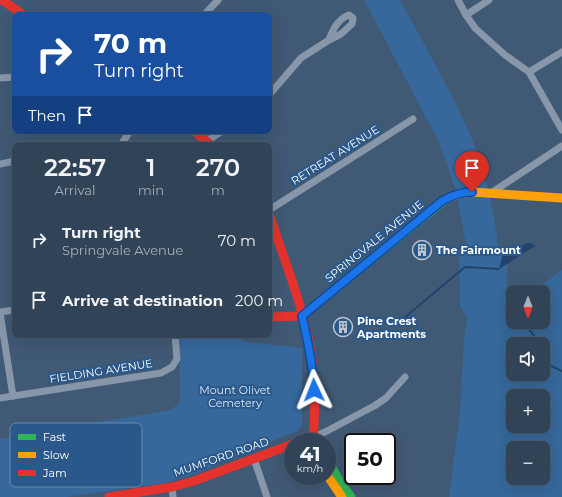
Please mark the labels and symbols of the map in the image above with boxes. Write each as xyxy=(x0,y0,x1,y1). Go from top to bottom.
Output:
street label: RETREAT AVENUE xyxy=(288,122,382,188)
pin xyxy=(455,151,489,192)
street label: SPRINGVALE AVENUE xyxy=(322,197,426,285)
building icon: The Fairmount xyxy=(411,239,433,261)
place label: The Fairmount xyxy=(436,243,521,257)
north arrow xyxy=(506,285,550,329)
place label: Pine Crest Apartments xyxy=(356,314,426,341)
building icon: Pine Crest Apartments xyxy=(332,316,354,338)
street label: FIELDING AVENUE xyxy=(48,356,154,386)
position arrow xyxy=(293,369,335,411)
park label: Mount Olivet Cemetery xyxy=(199,383,271,410)
legend xyxy=(10,423,142,487)
text: Fast xyxy=(43,430,67,444)
speed limit sign: 50 xyxy=(344,433,396,485)
street label: MUMFORD ROAD xyxy=(172,434,270,480)
text: Slow xyxy=(43,448,69,462)
text: Jam xyxy=(42,466,67,480)

